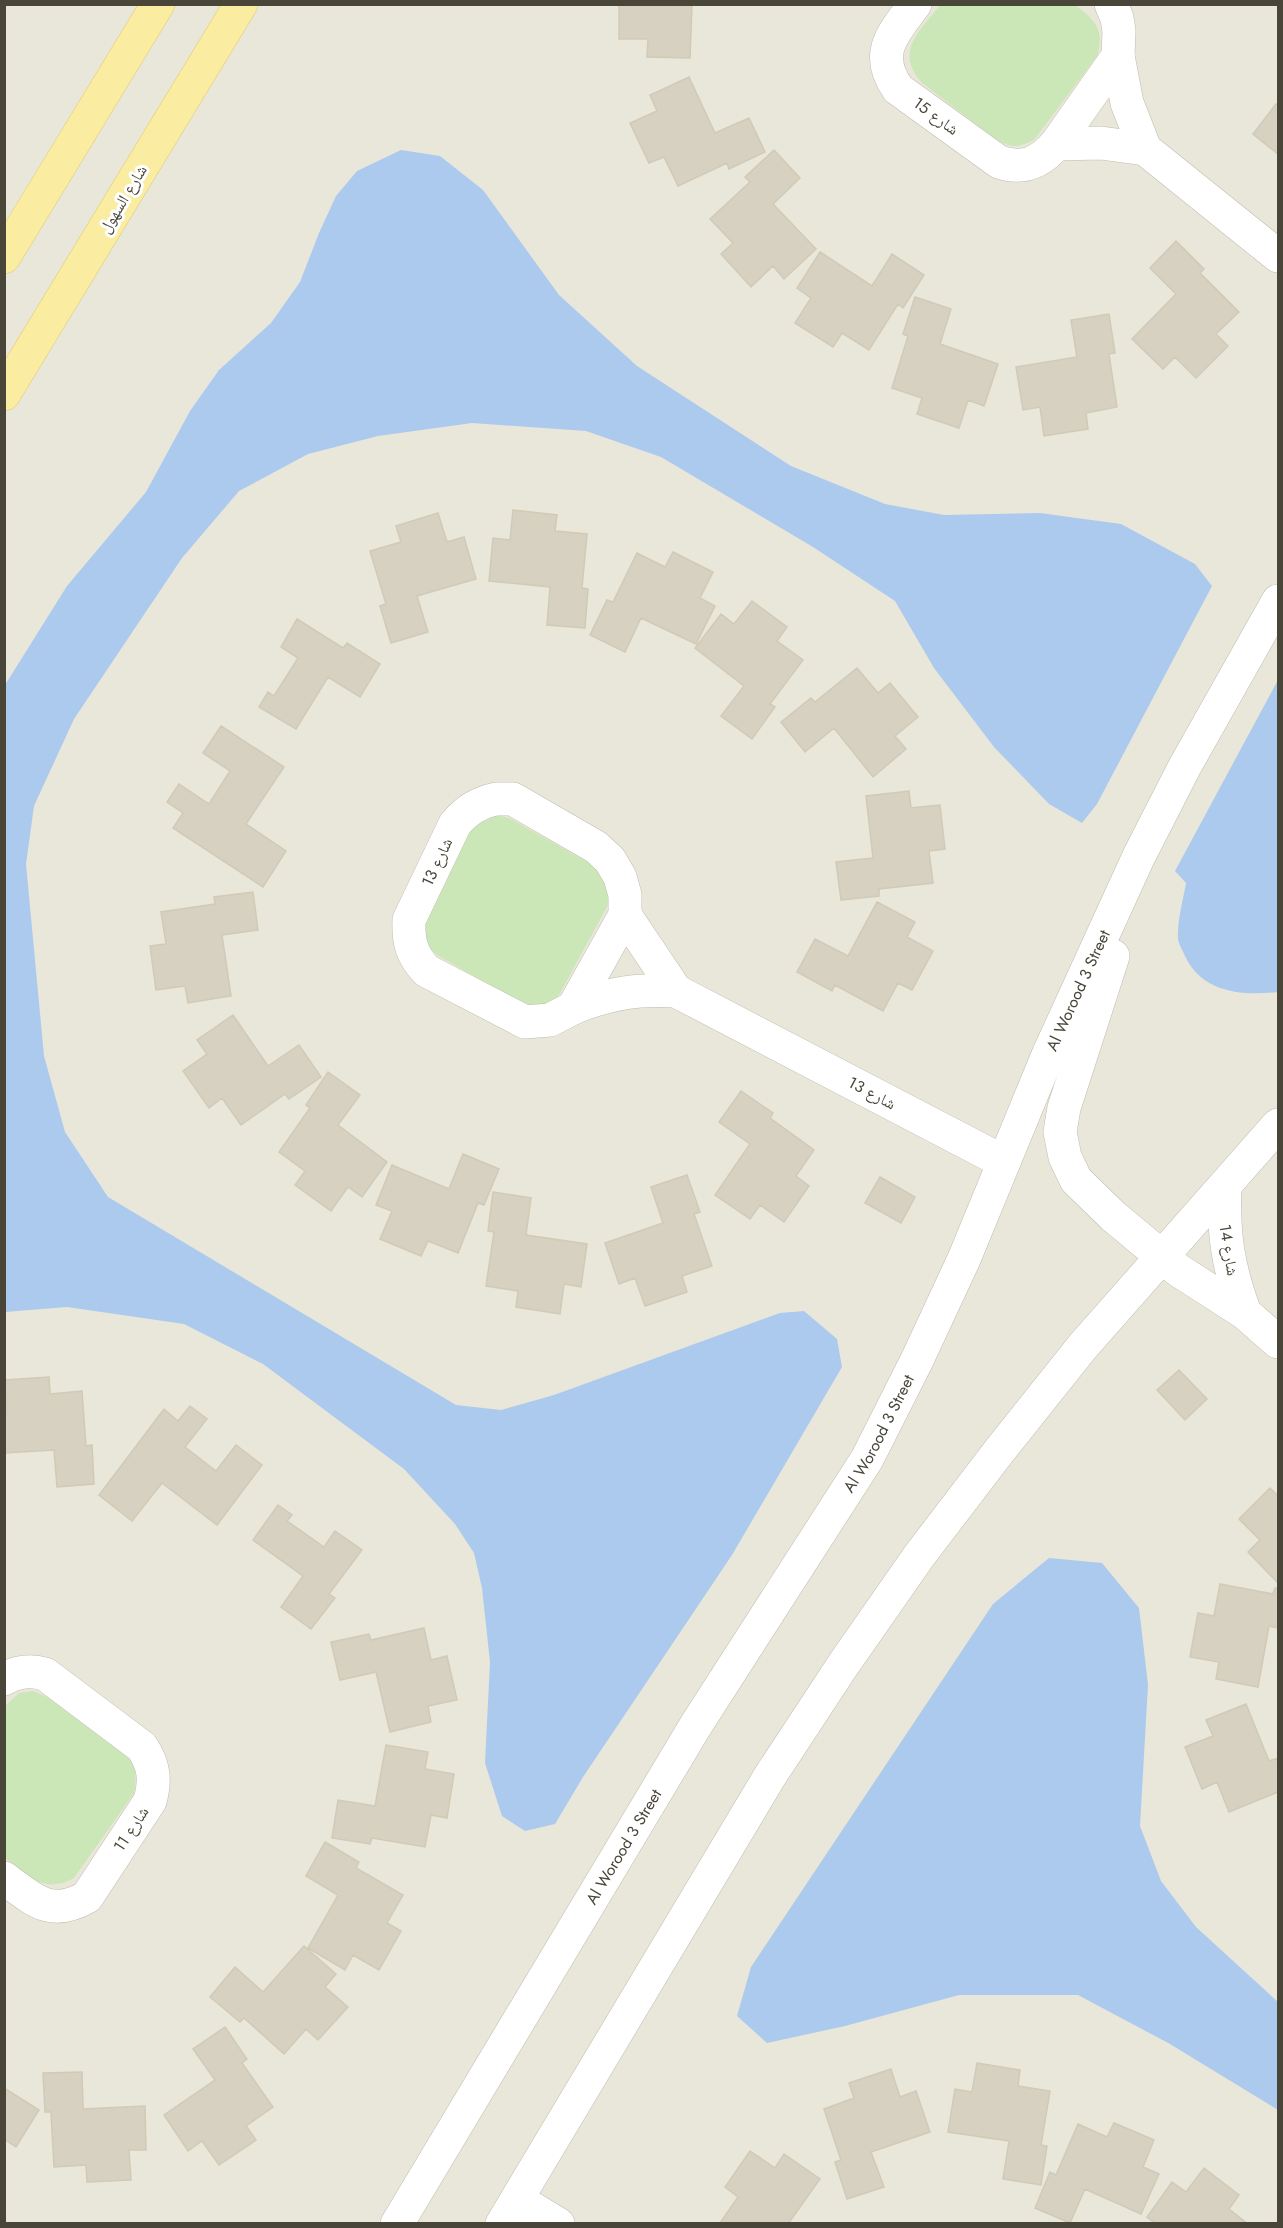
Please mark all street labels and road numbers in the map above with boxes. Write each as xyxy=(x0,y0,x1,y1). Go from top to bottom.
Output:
street label: شارع 15 xyxy=(908,92,964,140)
street label: شارع السهول xyxy=(94,160,152,238)
street label: شارع 13 xyxy=(416,834,458,890)
street label: Al Worood 3 Street xyxy=(1040,926,1115,1055)
street label: شارع 13 xyxy=(844,1071,900,1115)
street label: شارع 14 xyxy=(1214,1223,1244,1277)
street label: Al Worood 3 Street xyxy=(837,1370,919,1497)
street label: Al Worood 3 Street xyxy=(580,1784,667,1909)
street label: شارع 11 xyxy=(108,1802,154,1856)

